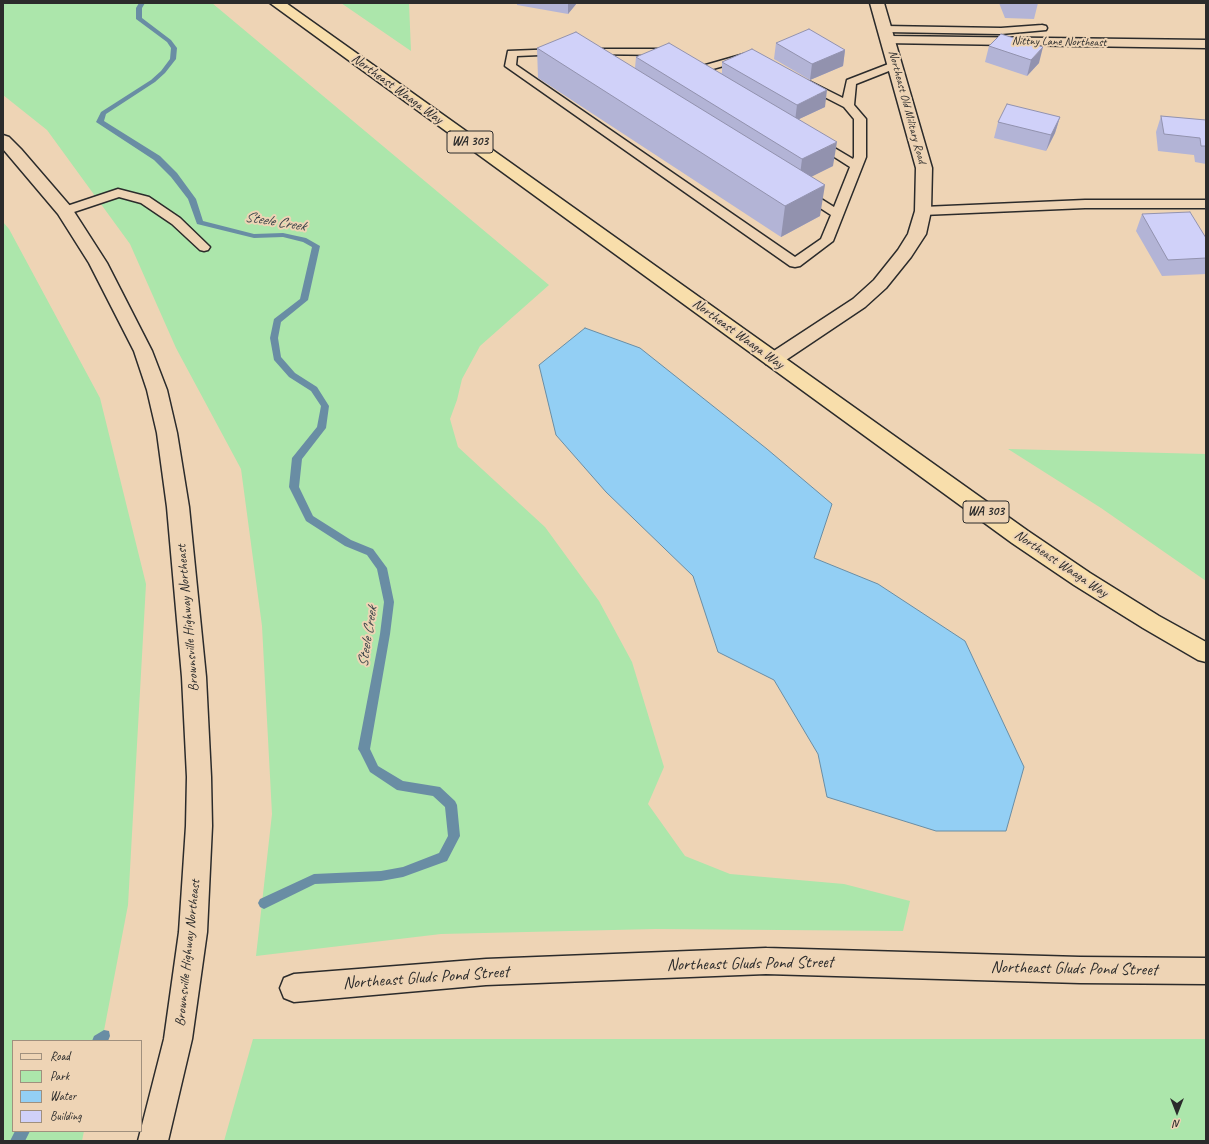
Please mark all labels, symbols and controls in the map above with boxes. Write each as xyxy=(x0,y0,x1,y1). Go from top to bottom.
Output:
street label: Nittny Lane Northeast xyxy=(1012,34,1106,50)
street label: Northeast Old Military Road xyxy=(885,49,929,165)
street label: Northeast Waaga Way xyxy=(348,50,446,128)
road number: WA 303 xyxy=(447,131,493,153)
water label: Steele Creek xyxy=(243,208,307,236)
street label: Northeast Waaga Way xyxy=(689,295,787,373)
road number: WA 303 xyxy=(963,501,1009,523)
street label: Northeast Waaga Way xyxy=(1011,527,1111,601)
street label: Brownsville Highway Northeast xyxy=(173,544,203,692)
water label: Steele Creek xyxy=(354,605,382,669)
street label: Brownsville Highway Northeast xyxy=(172,879,204,1027)
street label: Northeast Gluds Pond Street xyxy=(666,952,834,976)
street label: Northeast Gluds Pond Street xyxy=(990,957,1158,981)
street label: Northeast Gluds Pond Street xyxy=(342,962,510,994)
legend xyxy=(12,1040,142,1132)
text: Road xyxy=(50,1048,70,1064)
text: Park xyxy=(50,1068,69,1084)
text: Water xyxy=(50,1088,76,1104)
north arrow xyxy=(1157,1092,1197,1132)
text: Building xyxy=(50,1108,82,1124)
text: N xyxy=(1174,1117,1180,1131)

